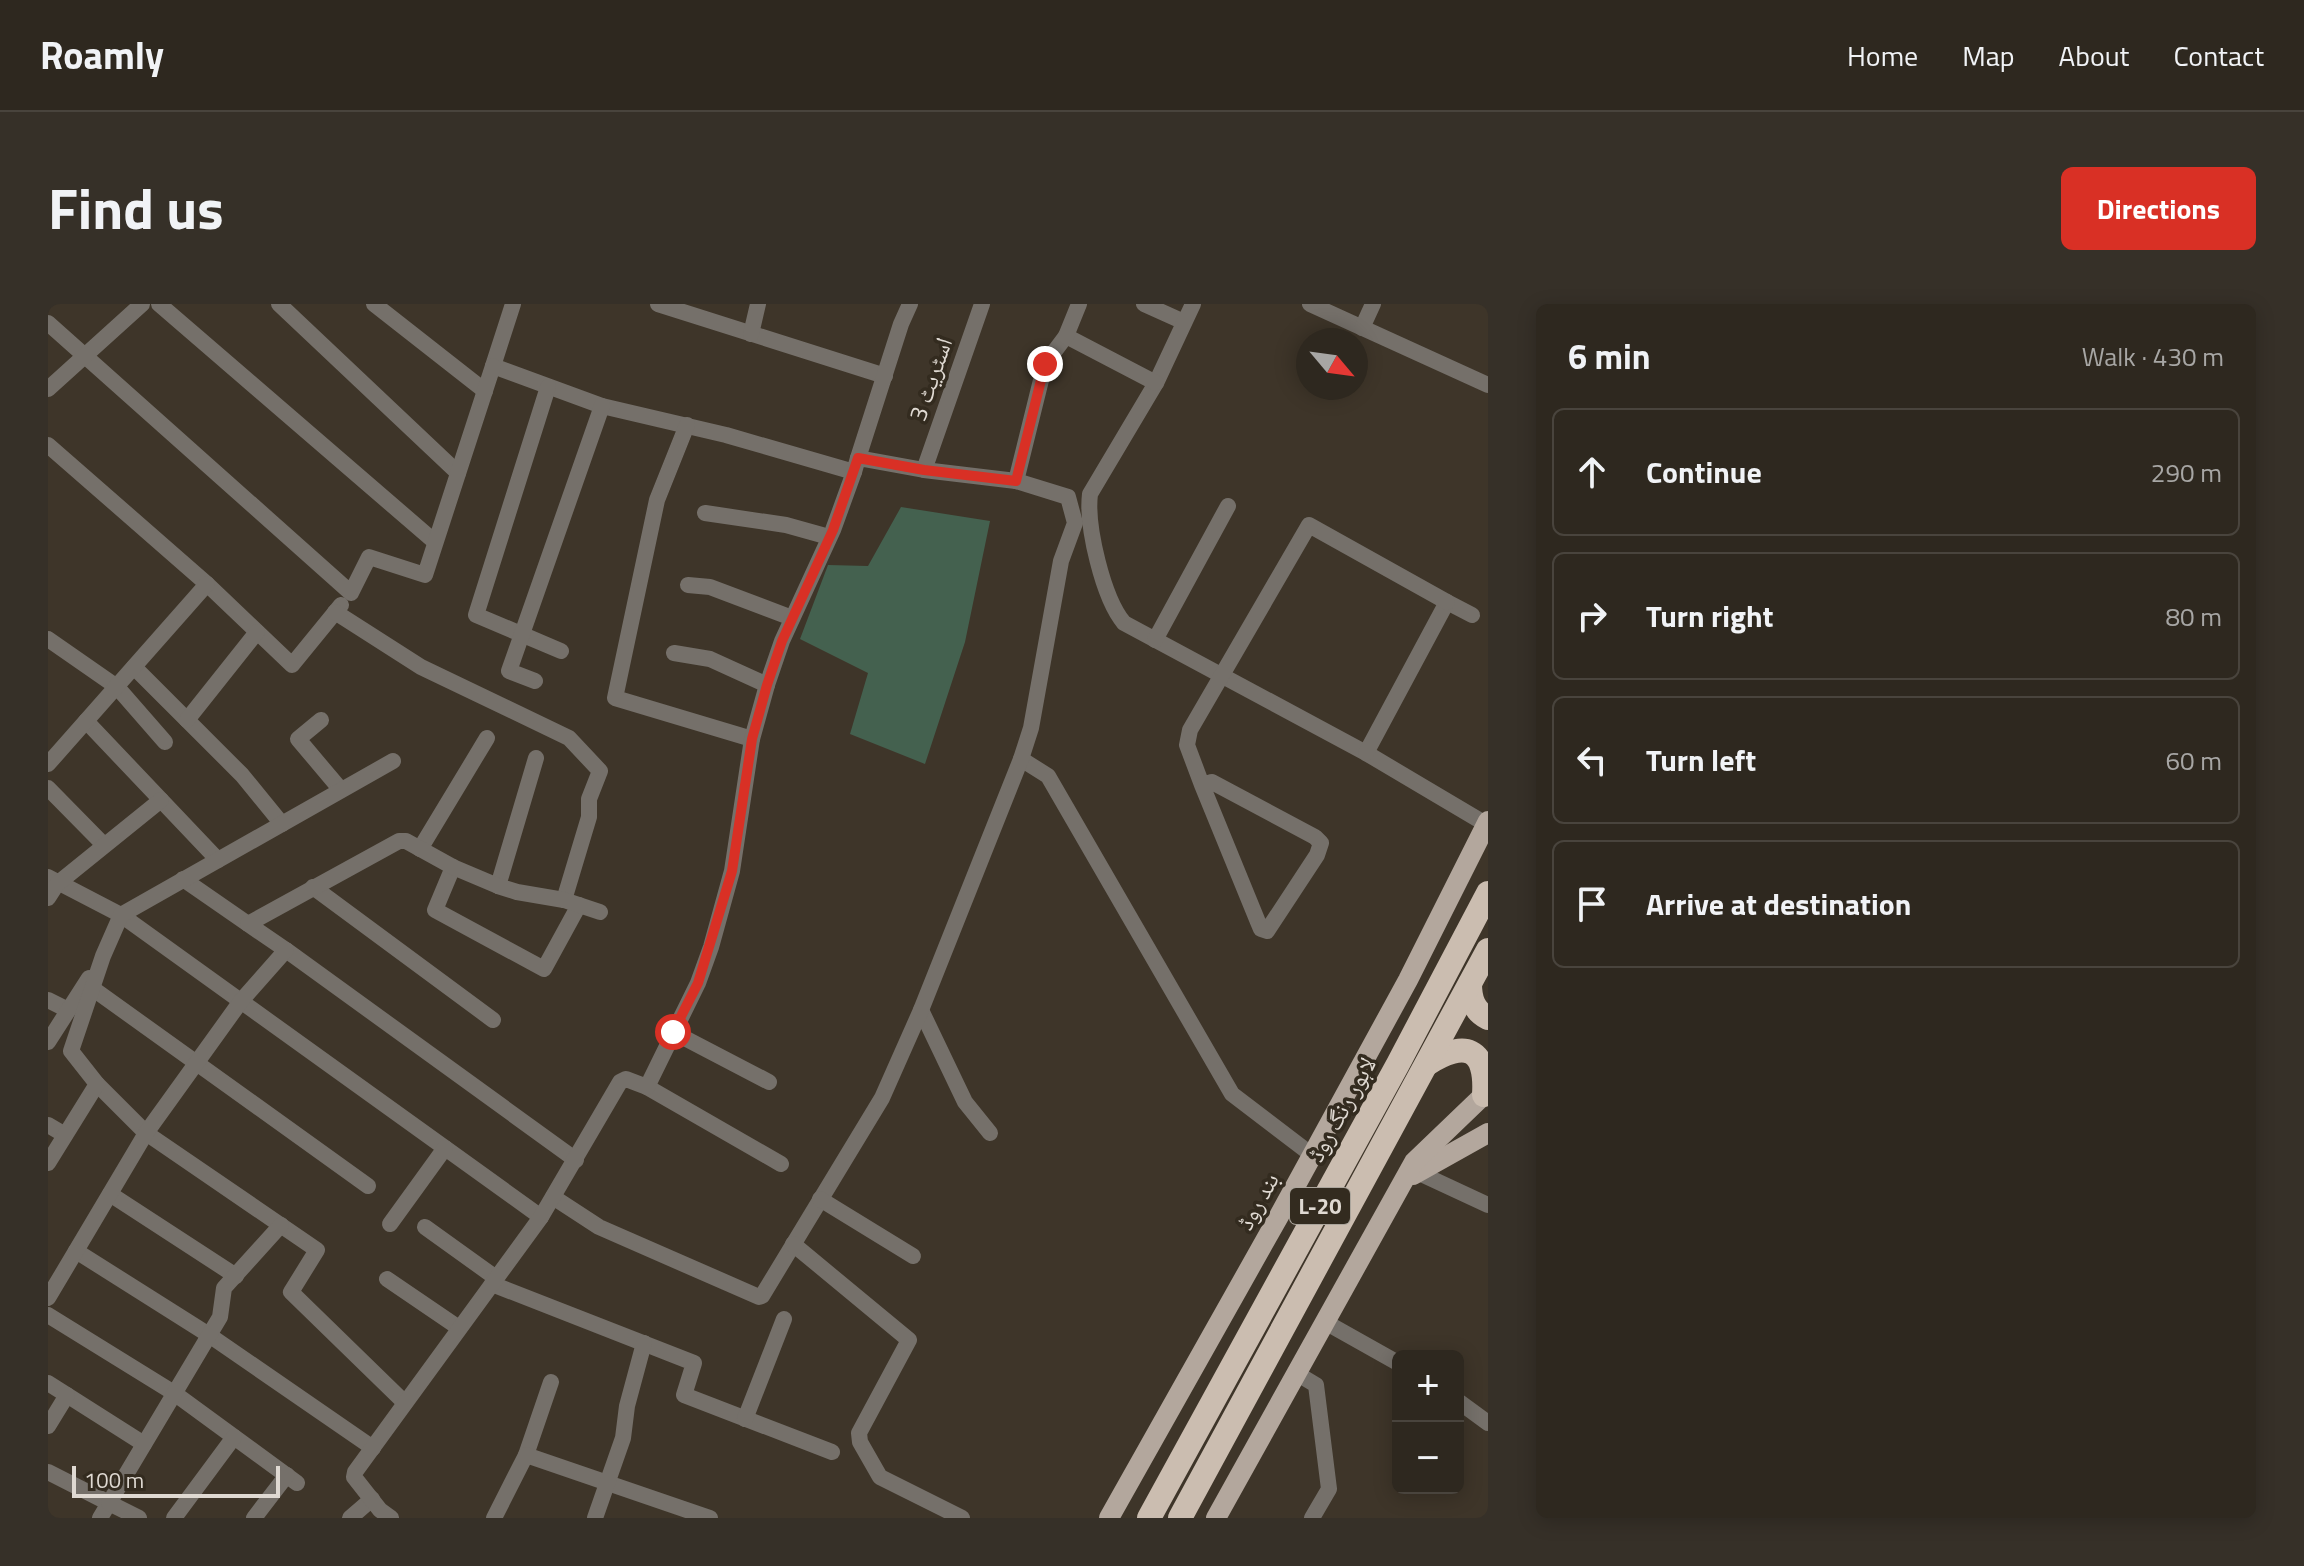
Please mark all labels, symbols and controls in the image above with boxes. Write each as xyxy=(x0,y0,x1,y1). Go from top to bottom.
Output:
text: Roamly xyxy=(40,26,164,84)
text: Home xyxy=(1847,34,1918,77)
text: Map xyxy=(1962,34,2015,77)
text: About xyxy=(2059,34,2129,77)
text: Contact xyxy=(2173,34,2264,77)
text: Find us xyxy=(48,166,224,251)
button: Directions xyxy=(2061,167,2256,250)
north arrow xyxy=(1296,328,1368,400)
text: 6 min xyxy=(1568,330,1651,382)
street label: اسٹریٹ 3 xyxy=(899,332,961,426)
text: Walk · 430 m xyxy=(2082,337,2224,376)
route end xyxy=(1027,346,1063,382)
text: Continue xyxy=(1646,449,1762,495)
icon: ahead xyxy=(1570,450,1614,494)
text: 290 m xyxy=(2151,453,2222,492)
text: Turn right xyxy=(1646,593,1774,639)
icon: right xyxy=(1570,594,1614,638)
text: 80 m xyxy=(2165,597,2222,636)
text: Turn left xyxy=(1646,737,1756,783)
icon: left xyxy=(1570,738,1614,782)
text: 60 m xyxy=(2165,741,2222,780)
text: Arrive at destination xyxy=(1646,881,1911,927)
icon: arrive xyxy=(1570,882,1614,926)
route start xyxy=(655,1014,691,1050)
street label: لاہور رنگ روڈ xyxy=(1297,1050,1385,1168)
street label: بند روڈ xyxy=(1227,1166,1287,1236)
road number: L-20 xyxy=(1290,1188,1350,1224)
map controls xyxy=(1392,1350,1464,1494)
button: + xyxy=(1392,1350,1464,1422)
button: − xyxy=(1392,1422,1464,1494)
scale bar xyxy=(72,1462,280,1498)
text: 100 m xyxy=(84,1463,144,1497)

